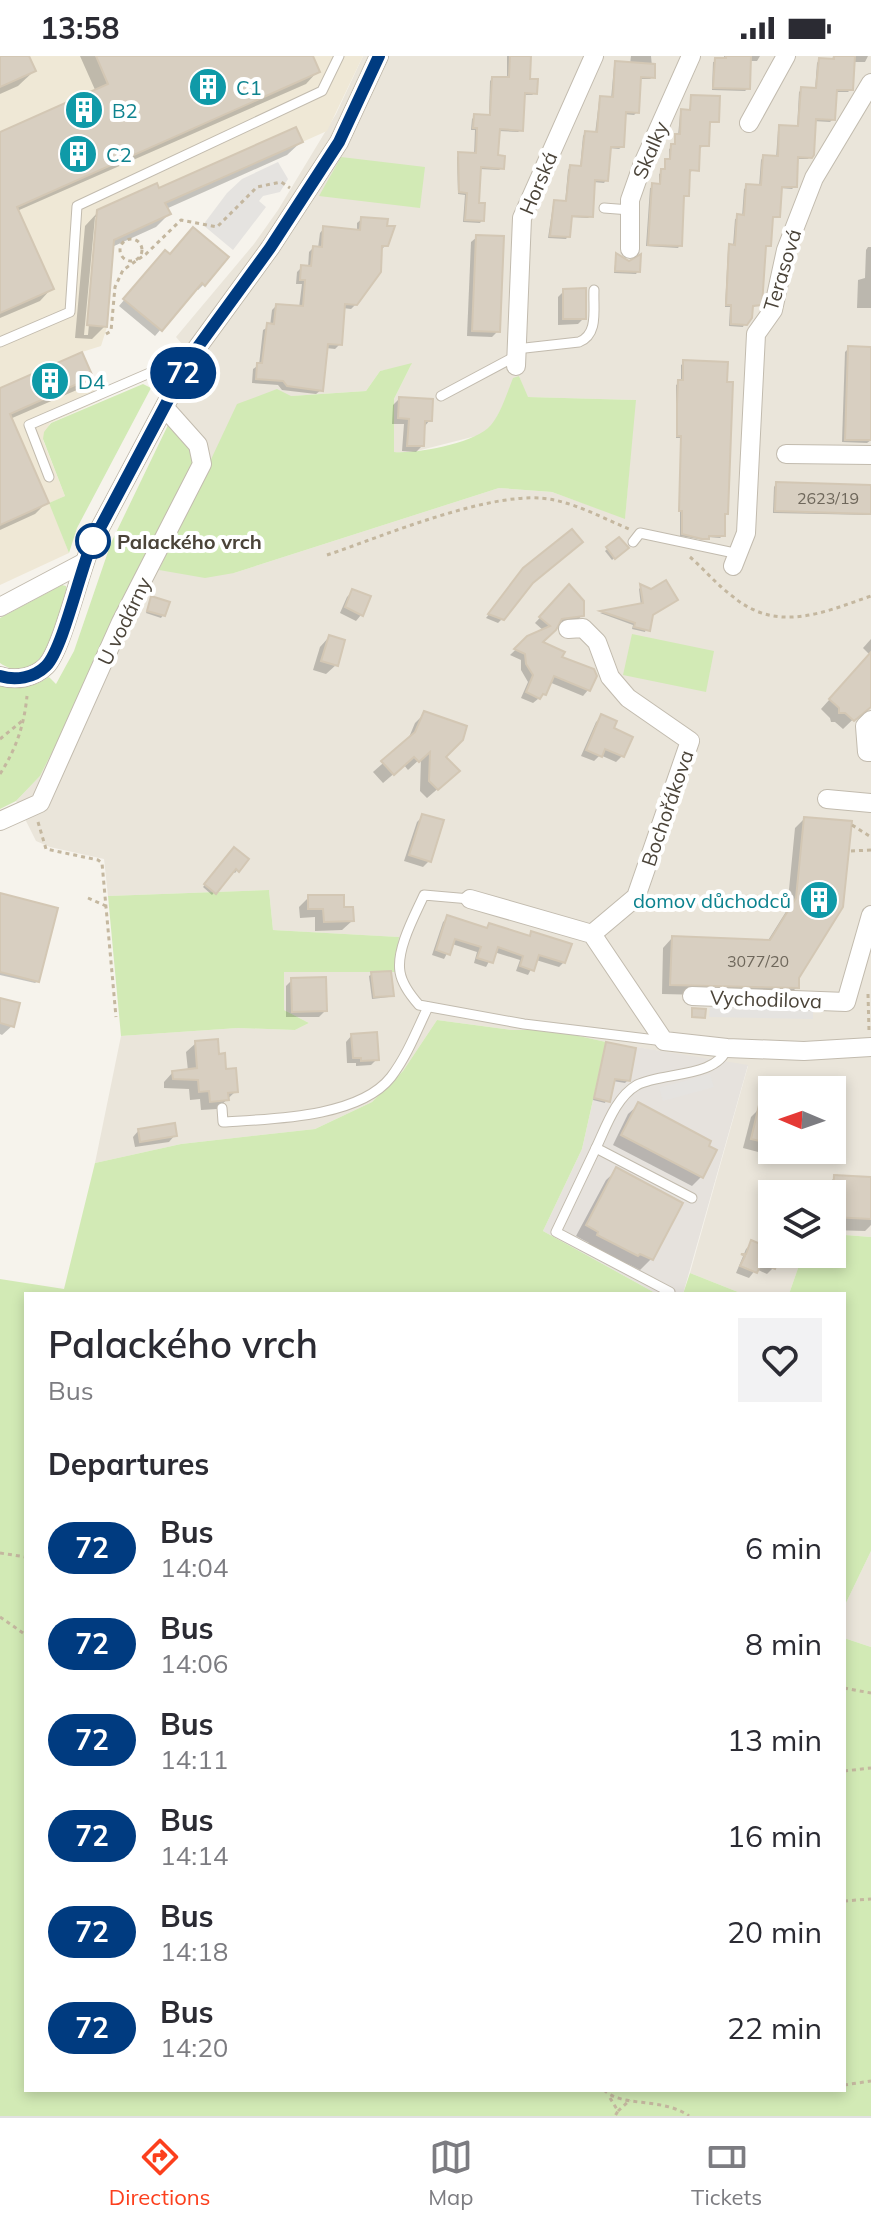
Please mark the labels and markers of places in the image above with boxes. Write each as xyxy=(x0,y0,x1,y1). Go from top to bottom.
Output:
building icon: C1 xyxy=(187,66,229,108)
place label: C1 xyxy=(236,75,262,100)
building icon: B2 xyxy=(63,89,105,131)
place label: B2 xyxy=(112,98,138,123)
building icon: C2 xyxy=(57,133,99,175)
place label: C2 xyxy=(106,142,132,167)
building icon: D4 xyxy=(29,360,71,402)
place label: D4 xyxy=(78,369,105,394)
marker: Palackého vrch xyxy=(76,524,110,558)
place label: Palackého vrch xyxy=(117,529,262,554)
building icon: domov důchodců xyxy=(798,879,840,921)
place label: domov důchodců xyxy=(633,888,791,913)

